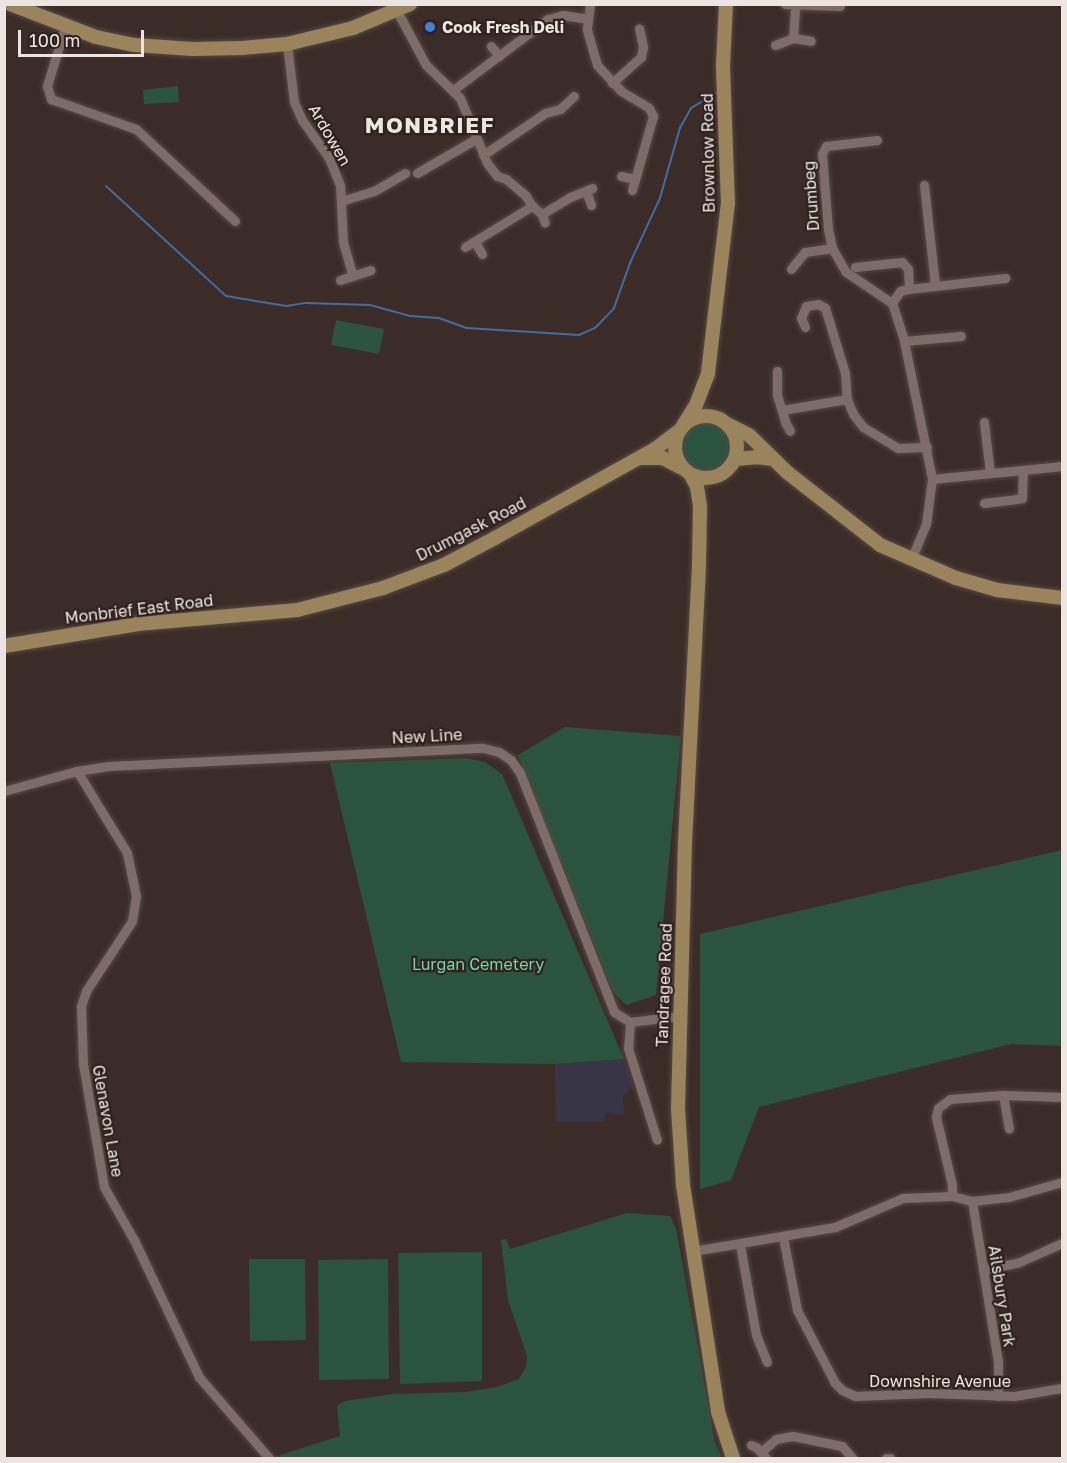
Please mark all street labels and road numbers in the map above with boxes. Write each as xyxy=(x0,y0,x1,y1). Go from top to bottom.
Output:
street label: Brownlow Road xyxy=(697,93,719,213)
street label: Ardowen xyxy=(305,101,355,169)
street label: Drumbeg xyxy=(799,160,823,232)
street label: Drumgask Road xyxy=(413,493,529,565)
street label: Monbrief East Road xyxy=(64,590,214,628)
street label: New Line xyxy=(391,725,463,747)
street label: Tandragee Road xyxy=(652,923,676,1047)
street label: Glenavon Lane xyxy=(89,1063,127,1179)
street label: Ailsbury Park xyxy=(985,1244,1019,1348)
street label: Downshire Avenue xyxy=(869,1371,1011,1391)

